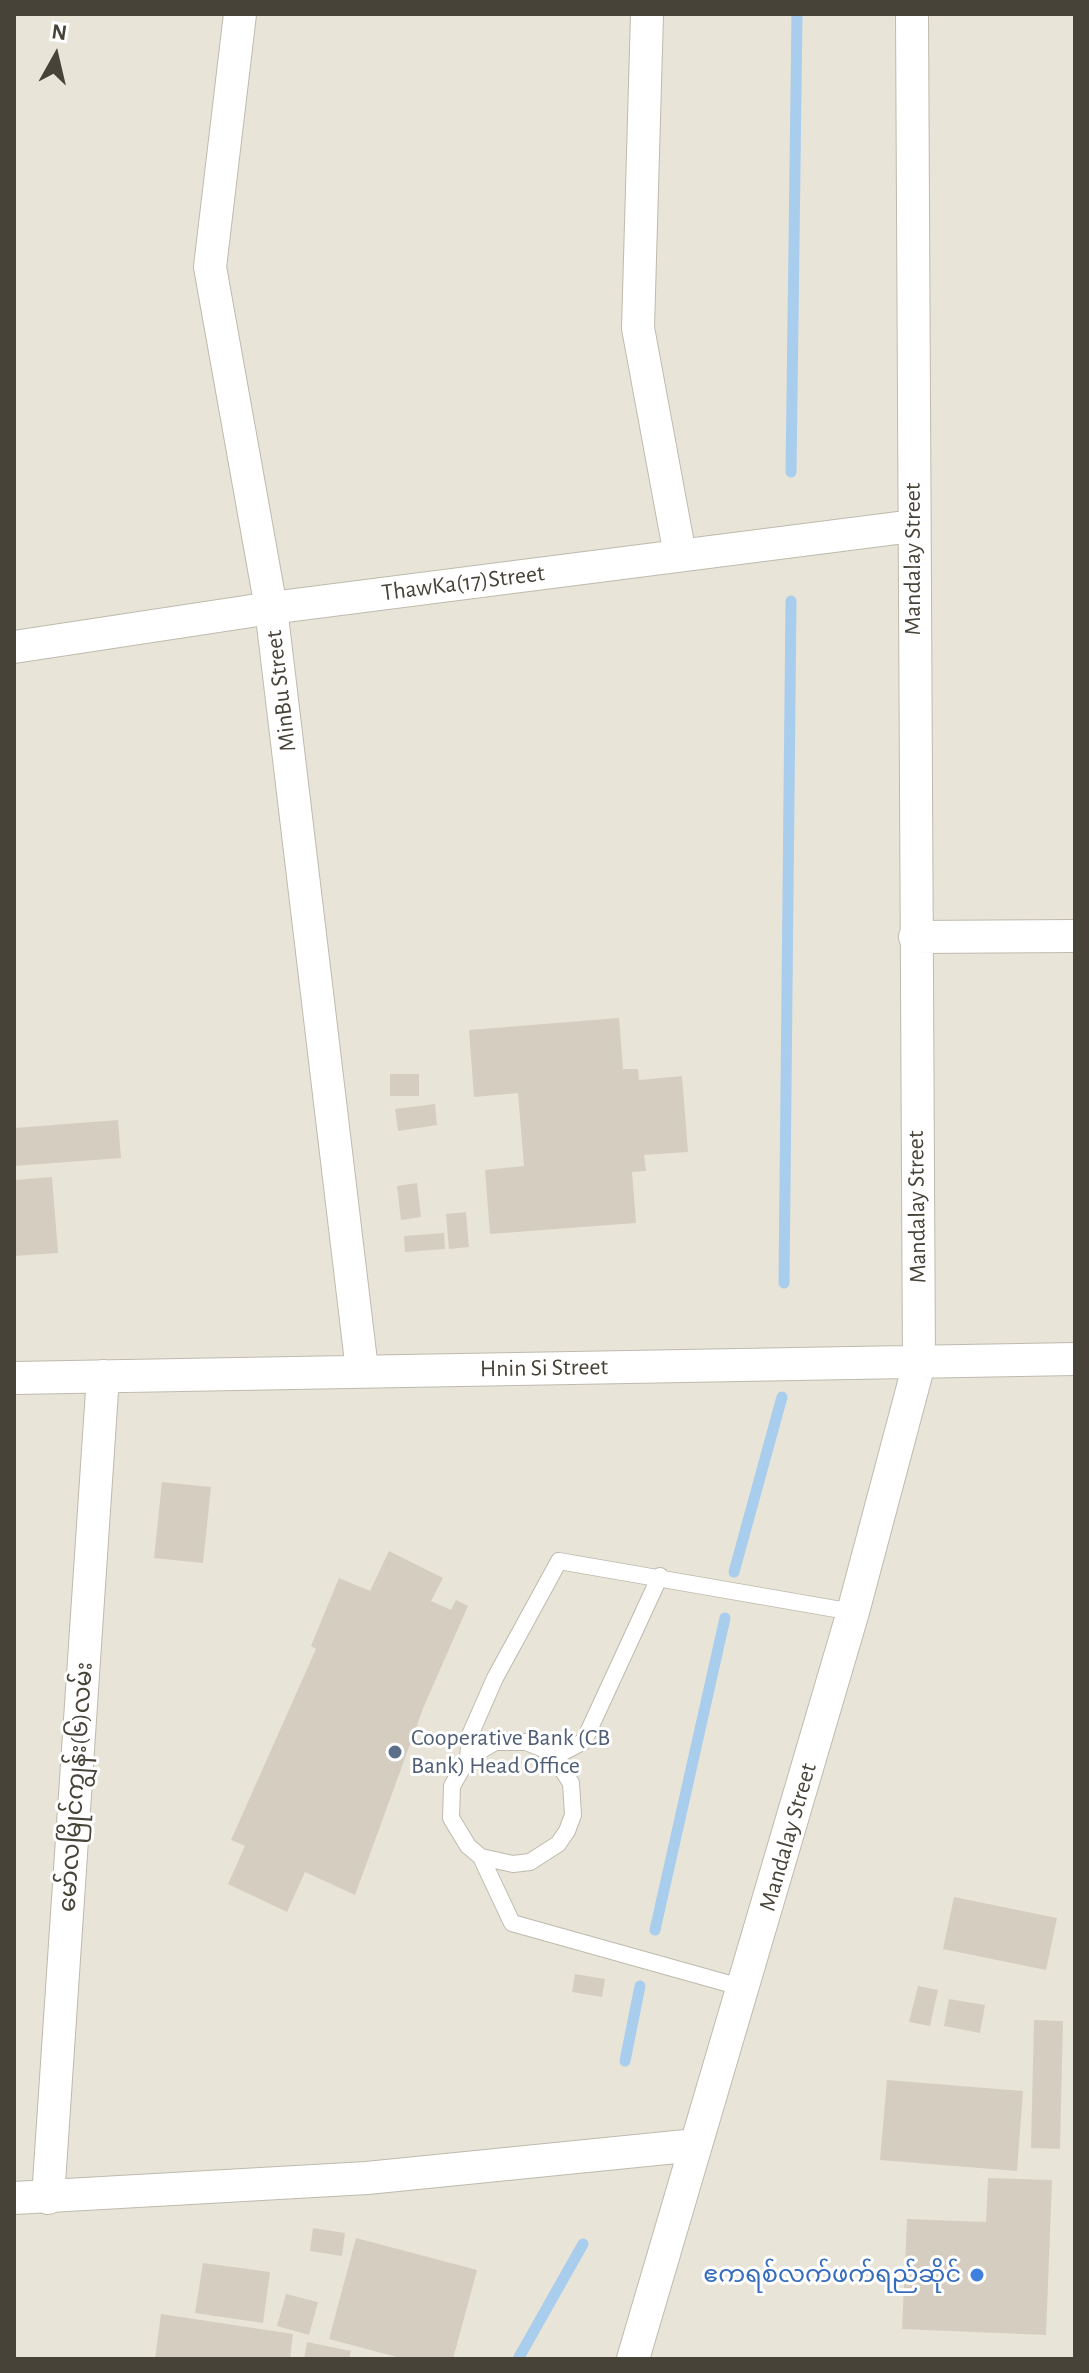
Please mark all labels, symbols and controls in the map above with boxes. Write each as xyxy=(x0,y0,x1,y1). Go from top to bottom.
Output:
north arrow xyxy=(16,16,96,96)
text: N xyxy=(50,20,68,44)
street label: Mandalay Street xyxy=(899,483,927,635)
street label: ThawKa(17)Street xyxy=(380,559,546,607)
street label: MinBu Street xyxy=(259,629,303,753)
street label: Mandalay Street xyxy=(901,1130,933,1284)
street label: Hnin Si Street xyxy=(480,1352,608,1384)
street label: မော်လမြိုင်ကျွန်း(၆)လမ်း xyxy=(53,1661,99,1913)
place label: Cooperative Bank (CB Bank) Head Office xyxy=(411,1724,610,1780)
marker: Cooperative Bank (CB Bank) Head Office xyxy=(386,1743,404,1761)
street label: Mandalay Street xyxy=(753,1760,823,1914)
place label: ဧကရစ်လက်ဖက်ရည်ဆိုင် xyxy=(703,2261,961,2289)
marker: ဧကရစ်လက်ဖက်ရည်ဆိုင် xyxy=(968,2266,986,2284)

